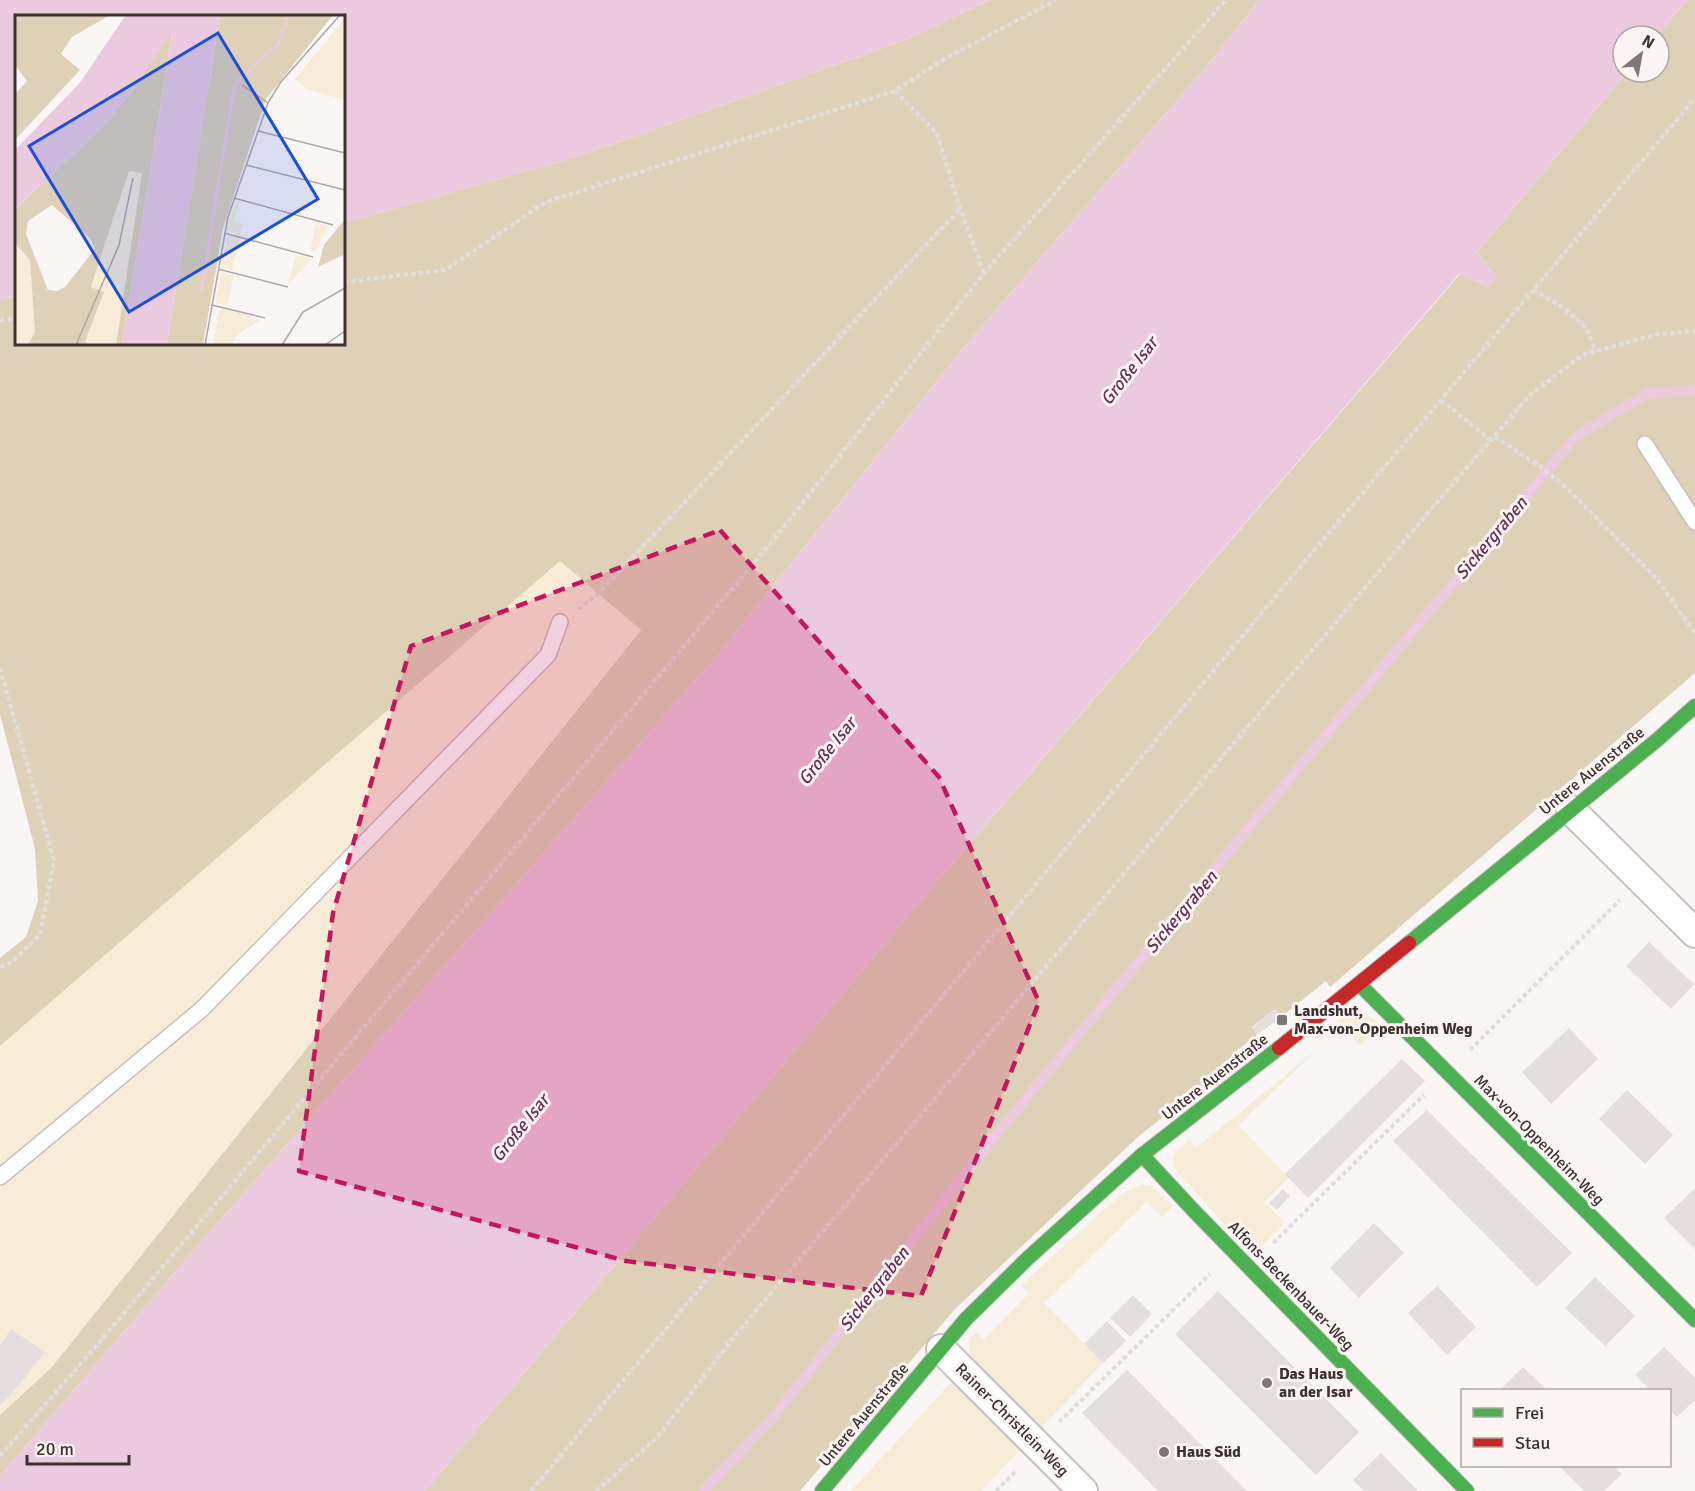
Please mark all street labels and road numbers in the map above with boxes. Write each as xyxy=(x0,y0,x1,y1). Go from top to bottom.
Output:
street label: Untere Auenstraße xyxy=(1535,722,1649,820)
street label: Untere Auenstraße xyxy=(1158,1029,1272,1125)
street label: Max-von-Oppenheim-Weg xyxy=(1470,1071,1608,1209)
street label: Alfons-Beckenbauer-Weg xyxy=(1224,1217,1358,1355)
street label: Untere Auenstraße xyxy=(815,1359,913,1471)
street label: Rainer-Christlein-Weg xyxy=(951,1359,1073,1481)

